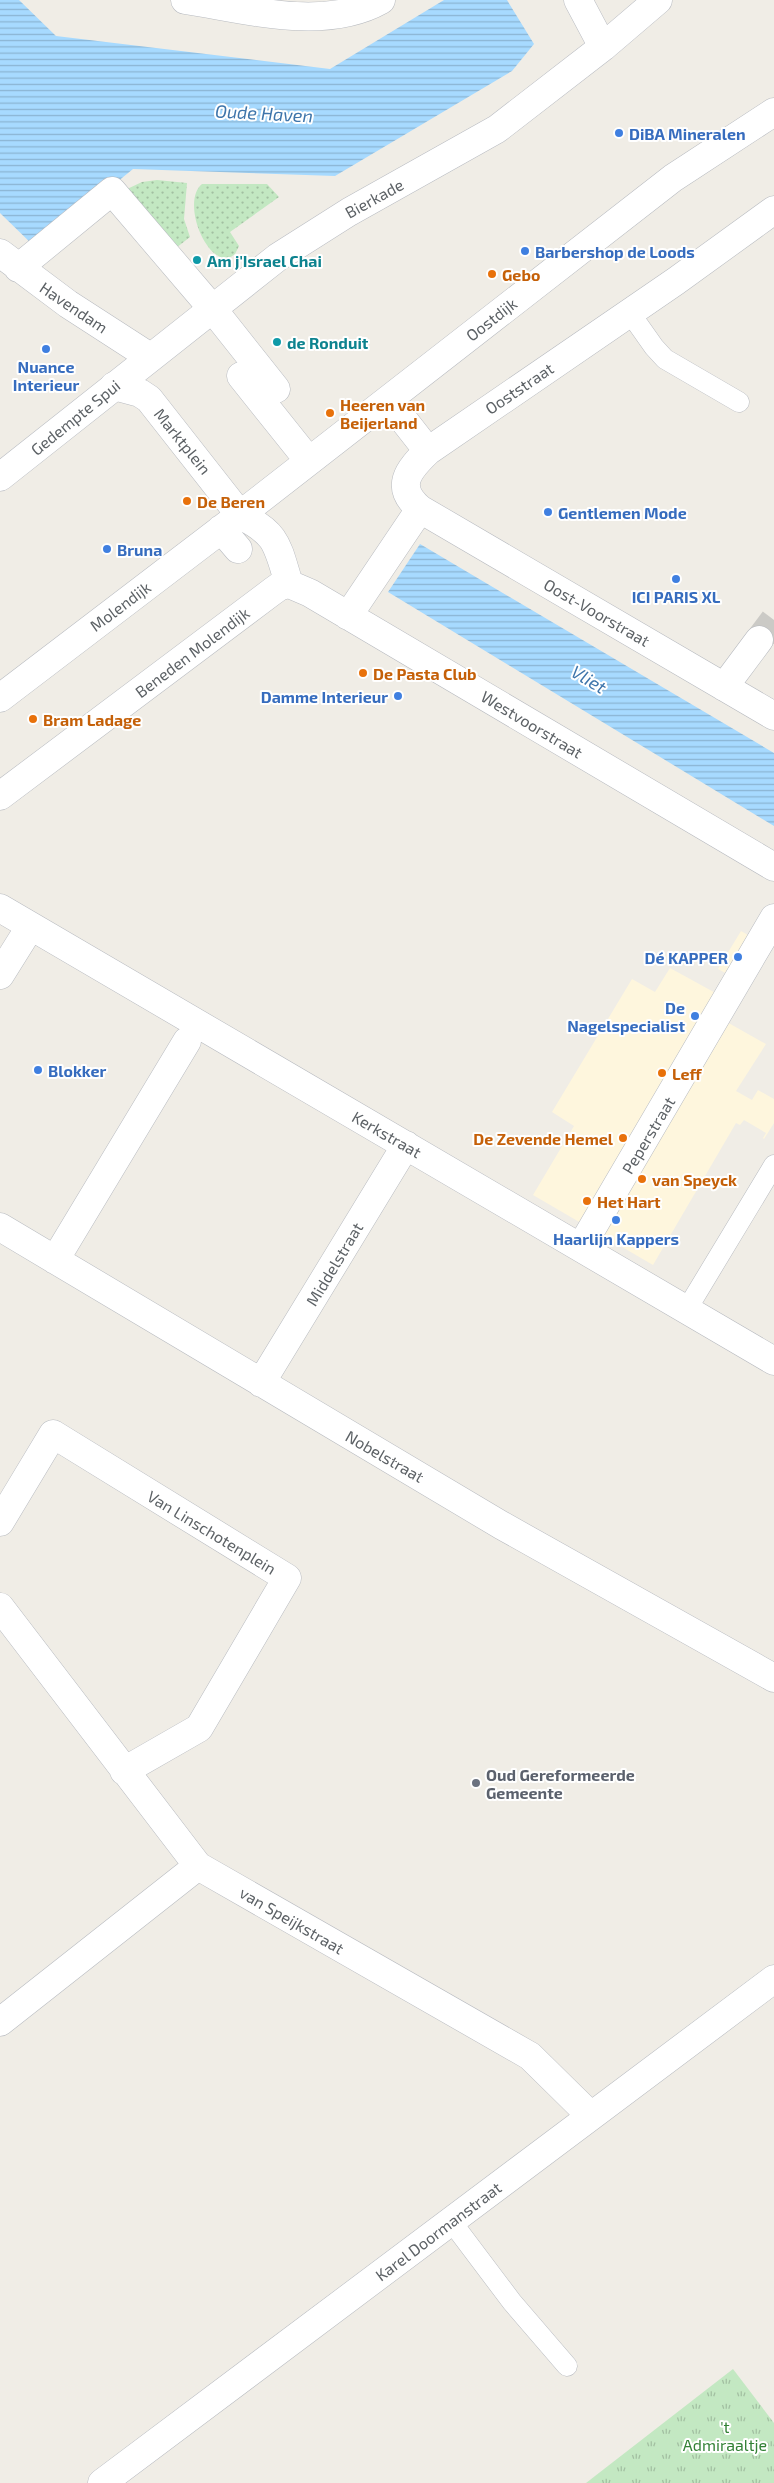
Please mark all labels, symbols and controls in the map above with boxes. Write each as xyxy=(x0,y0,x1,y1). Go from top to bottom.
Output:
water label: Oude Haven xyxy=(214,99,314,127)
place label: DiBA Mineralen xyxy=(629,124,746,143)
marker: DiBA Mineralen xyxy=(613,127,625,139)
street label: Bierkade xyxy=(342,174,406,222)
place label: Barbershop de Loods xyxy=(535,242,695,261)
marker: Barbershop de Loods xyxy=(519,245,531,257)
place label: Am j'Israel Chai xyxy=(207,251,322,270)
marker: Am j'Israel Chai xyxy=(191,254,203,266)
place label: Gebo xyxy=(502,265,540,284)
marker: Gebo xyxy=(486,268,498,280)
street label: Havendam xyxy=(36,277,112,337)
street label: Oostdijk xyxy=(462,293,521,346)
place label: de Ronduit xyxy=(287,333,369,352)
marker: de Ronduit xyxy=(271,336,283,348)
marker: Nuance Interieur xyxy=(40,343,52,355)
place label: Nuance Interieur xyxy=(13,357,79,394)
street label: Ooststraat xyxy=(481,358,557,418)
street label: Gedempte Spui xyxy=(27,375,123,459)
place label: Heeren van Beijerland xyxy=(340,395,425,432)
street label: Marktplein xyxy=(151,404,215,478)
marker: Heeren van Beijerland xyxy=(324,407,336,419)
place label: De Beren xyxy=(197,492,265,511)
marker: De Beren xyxy=(181,495,193,507)
place label: Gentlemen Mode xyxy=(558,503,687,522)
marker: Gentlemen Mode xyxy=(542,506,554,518)
place label: Bruna xyxy=(117,540,162,559)
marker: Bruna xyxy=(101,543,113,555)
marker: ICI PARIS XL xyxy=(670,573,682,585)
street label: Oost-Voorstraat xyxy=(541,574,653,650)
street label: Molendijk xyxy=(86,577,155,636)
place label: ICI PARIS XL xyxy=(632,587,721,606)
street label: Beneden Molendijk xyxy=(131,603,253,702)
water label: Vliet xyxy=(567,660,611,698)
place label: De Pasta Club xyxy=(373,664,477,683)
marker: De Pasta Club xyxy=(357,667,369,679)
street label: Westvoorstraat xyxy=(478,686,586,762)
place label: Damme Interieur xyxy=(261,687,388,706)
marker: Damme Interieur xyxy=(392,690,404,702)
place label: Bram Ladage xyxy=(43,710,141,729)
marker: Bram Ladage xyxy=(27,713,39,725)
place label: Dé KAPPER xyxy=(645,948,728,967)
marker: Dé KAPPER xyxy=(732,951,744,963)
place label: De Nagelspecialist xyxy=(567,998,685,1035)
marker: De Nagelspecialist xyxy=(689,1010,701,1022)
place label: Blokker xyxy=(48,1061,107,1080)
marker: Blokker xyxy=(32,1064,44,1076)
place label: Leff xyxy=(672,1064,703,1083)
marker: Leff xyxy=(656,1067,668,1079)
street label: Peperstraat xyxy=(618,1093,678,1177)
street label: Kerkstraat xyxy=(349,1107,425,1161)
place label: De Zevende Hemel xyxy=(473,1129,614,1148)
marker: De Zevende Hemel xyxy=(617,1132,629,1144)
place label: van Speyck xyxy=(652,1170,737,1190)
marker: van Speyck xyxy=(636,1173,648,1185)
place label: Het Hart xyxy=(597,1192,661,1211)
marker: Het Hart xyxy=(581,1195,593,1207)
marker: Haarlijn Kappers xyxy=(610,1214,622,1226)
street label: Middelstraat xyxy=(302,1219,366,1309)
place label: Haarlijn Kappers xyxy=(553,1229,679,1248)
street label: Nobelstraat xyxy=(343,1426,427,1486)
street label: Van Linschotenplein xyxy=(144,1486,280,1578)
place label: Oud Gereformeerde Gemeente xyxy=(486,1765,635,1802)
marker: Oud Gereformeerde Gemeente xyxy=(470,1777,482,1789)
street label: van Speijkstraat xyxy=(236,1882,348,1958)
street label: Karel Doormanstraat xyxy=(371,2178,505,2284)
park label: 't Admiraaltje xyxy=(683,2417,767,2455)

